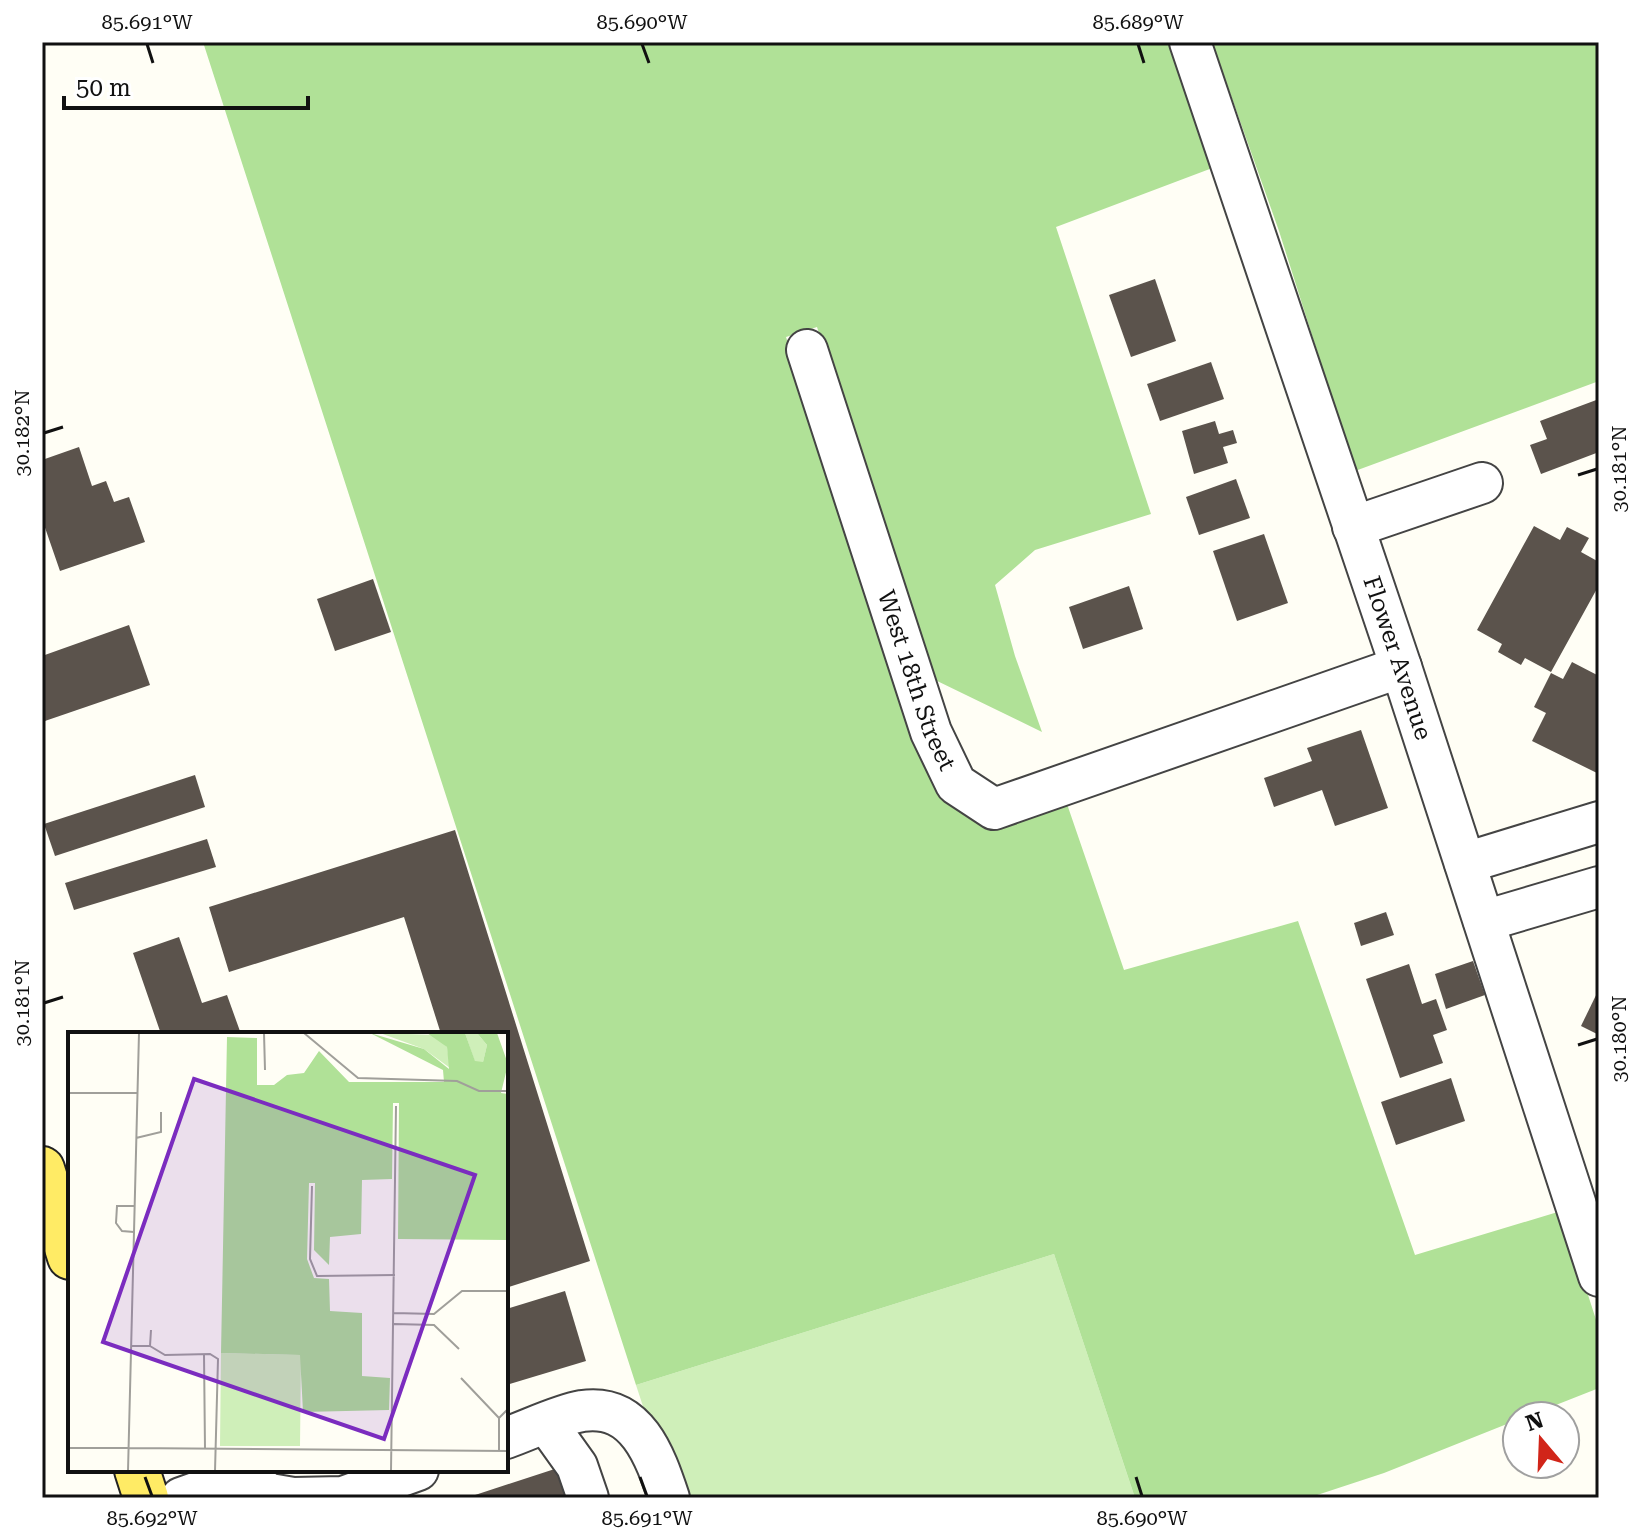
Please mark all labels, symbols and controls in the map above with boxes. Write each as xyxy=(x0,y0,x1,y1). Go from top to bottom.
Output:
text: 85.691°W xyxy=(101,10,193,34)
text: 85.690°W xyxy=(596,10,688,34)
text: 85.689°W xyxy=(1092,10,1184,34)
scale bar xyxy=(64,60,308,110)
text: 50 m xyxy=(76,74,131,102)
text: 30.182°N xyxy=(10,390,34,476)
text: 30.181°N xyxy=(1607,426,1631,512)
street label: Flower Avenue xyxy=(1357,573,1438,743)
street label: West 18th Street xyxy=(872,587,961,775)
text: 30.181°N xyxy=(10,960,34,1046)
text: 30.180°N xyxy=(1607,996,1631,1082)
inset map xyxy=(68,1032,508,1472)
north arrow xyxy=(1501,1400,1581,1480)
text: N xyxy=(1523,1407,1547,1436)
text: 85.692°W xyxy=(106,1506,198,1530)
text: 85.691°W xyxy=(601,1506,693,1530)
text: 85.690°W xyxy=(1096,1506,1188,1530)

